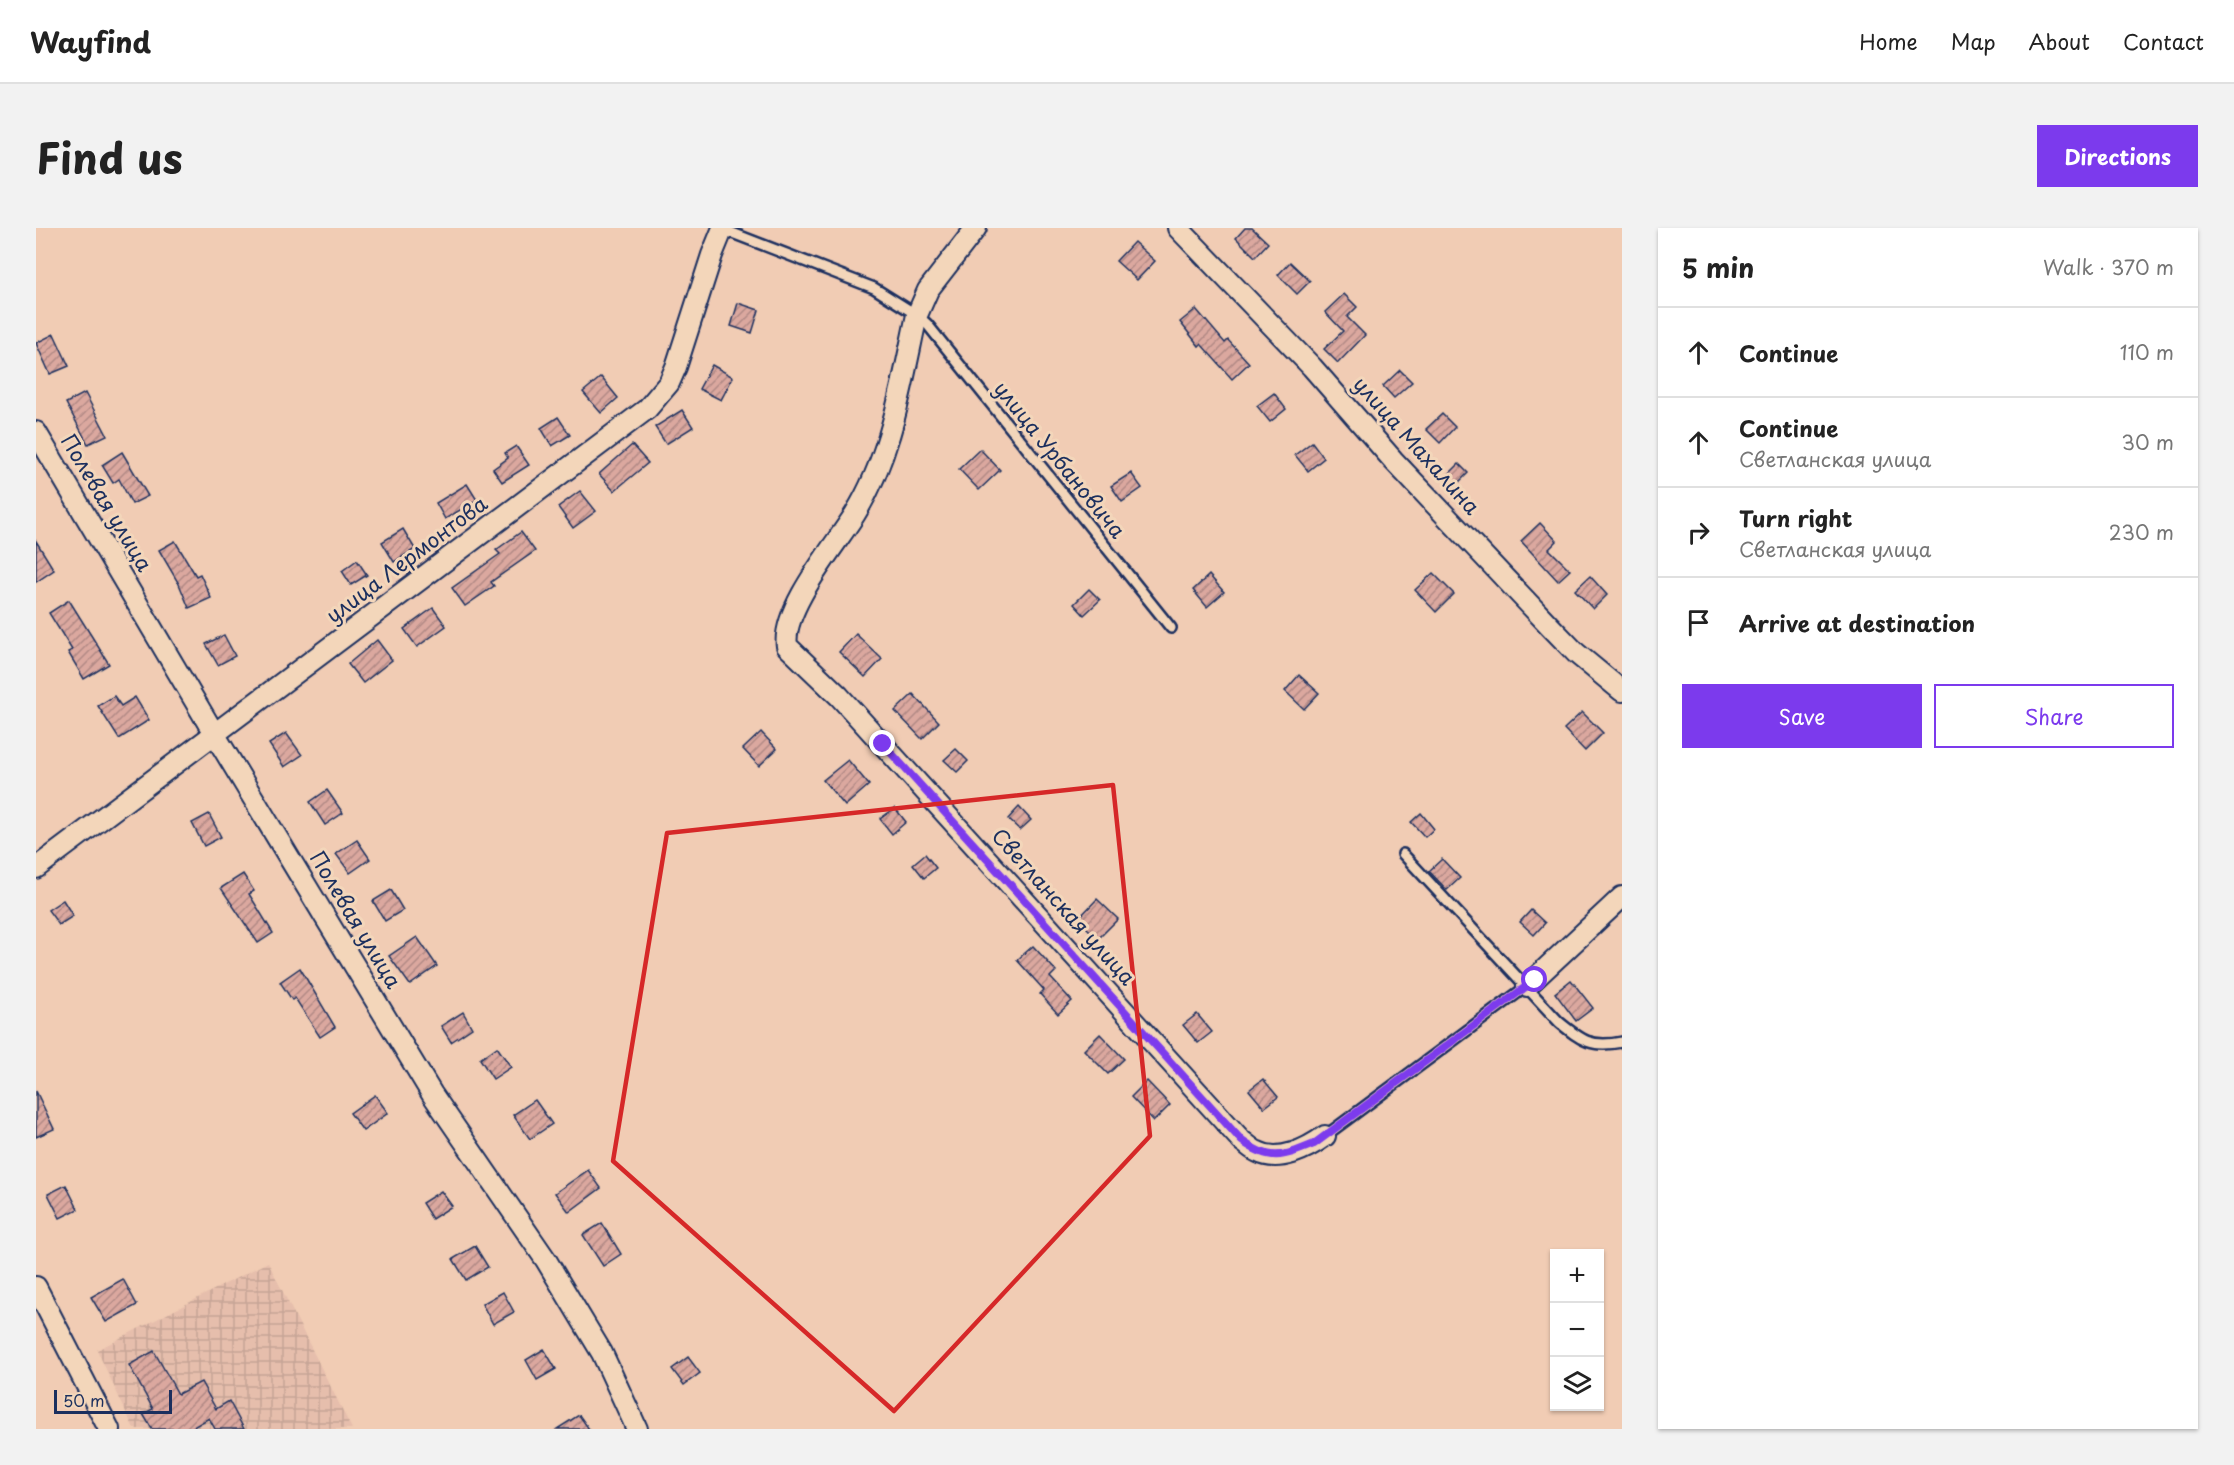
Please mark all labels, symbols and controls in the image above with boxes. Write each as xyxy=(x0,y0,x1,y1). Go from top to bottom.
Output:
text: Wayfind xyxy=(30,20,151,63)
text: Home xyxy=(1859,25,1918,57)
text: Map xyxy=(1951,25,1996,57)
text: About xyxy=(2029,25,2090,57)
text: Contact xyxy=(2123,25,2204,57)
text: Find us xyxy=(36,125,183,188)
button: Directions xyxy=(2037,125,2198,187)
text: 5 min xyxy=(1682,248,1754,287)
text: Walk · 370 m xyxy=(2043,252,2174,282)
icon: ahead xyxy=(1682,336,1715,369)
text: Continue xyxy=(1739,336,1838,369)
text: 110 m xyxy=(2120,337,2174,367)
street label: улица Махалина xyxy=(1347,368,1489,522)
street label: улица Урбановича xyxy=(987,373,1135,545)
text: Continue xyxy=(1739,411,1838,444)
icon: ahead xyxy=(1682,426,1715,459)
street label: Полевая улица xyxy=(54,427,162,577)
text: 30 m xyxy=(2121,427,2174,457)
text: Светланская улица xyxy=(1739,444,1931,474)
street label: улица Лермонтова xyxy=(318,487,493,630)
text: Turn right xyxy=(1739,501,1852,534)
icon: right xyxy=(1682,516,1715,549)
text: 230 m xyxy=(2109,517,2174,547)
text: Светланская улица xyxy=(1739,534,1931,564)
icon: arrive xyxy=(1682,606,1715,639)
text: Arrive at destination xyxy=(1739,606,1975,639)
button: Save xyxy=(1682,684,1922,748)
button: Share xyxy=(1934,684,2174,748)
route end xyxy=(869,730,895,756)
street label: Светланская улица xyxy=(985,820,1144,992)
street label: Полевая улица xyxy=(303,844,411,994)
route start xyxy=(1521,966,1547,992)
map controls xyxy=(1550,1249,1604,1411)
button: + xyxy=(1550,1249,1604,1303)
button: − xyxy=(1550,1303,1604,1357)
button: layers xyxy=(1550,1357,1604,1411)
scale bar xyxy=(54,1387,172,1414)
text: 50 m xyxy=(63,1388,104,1412)

